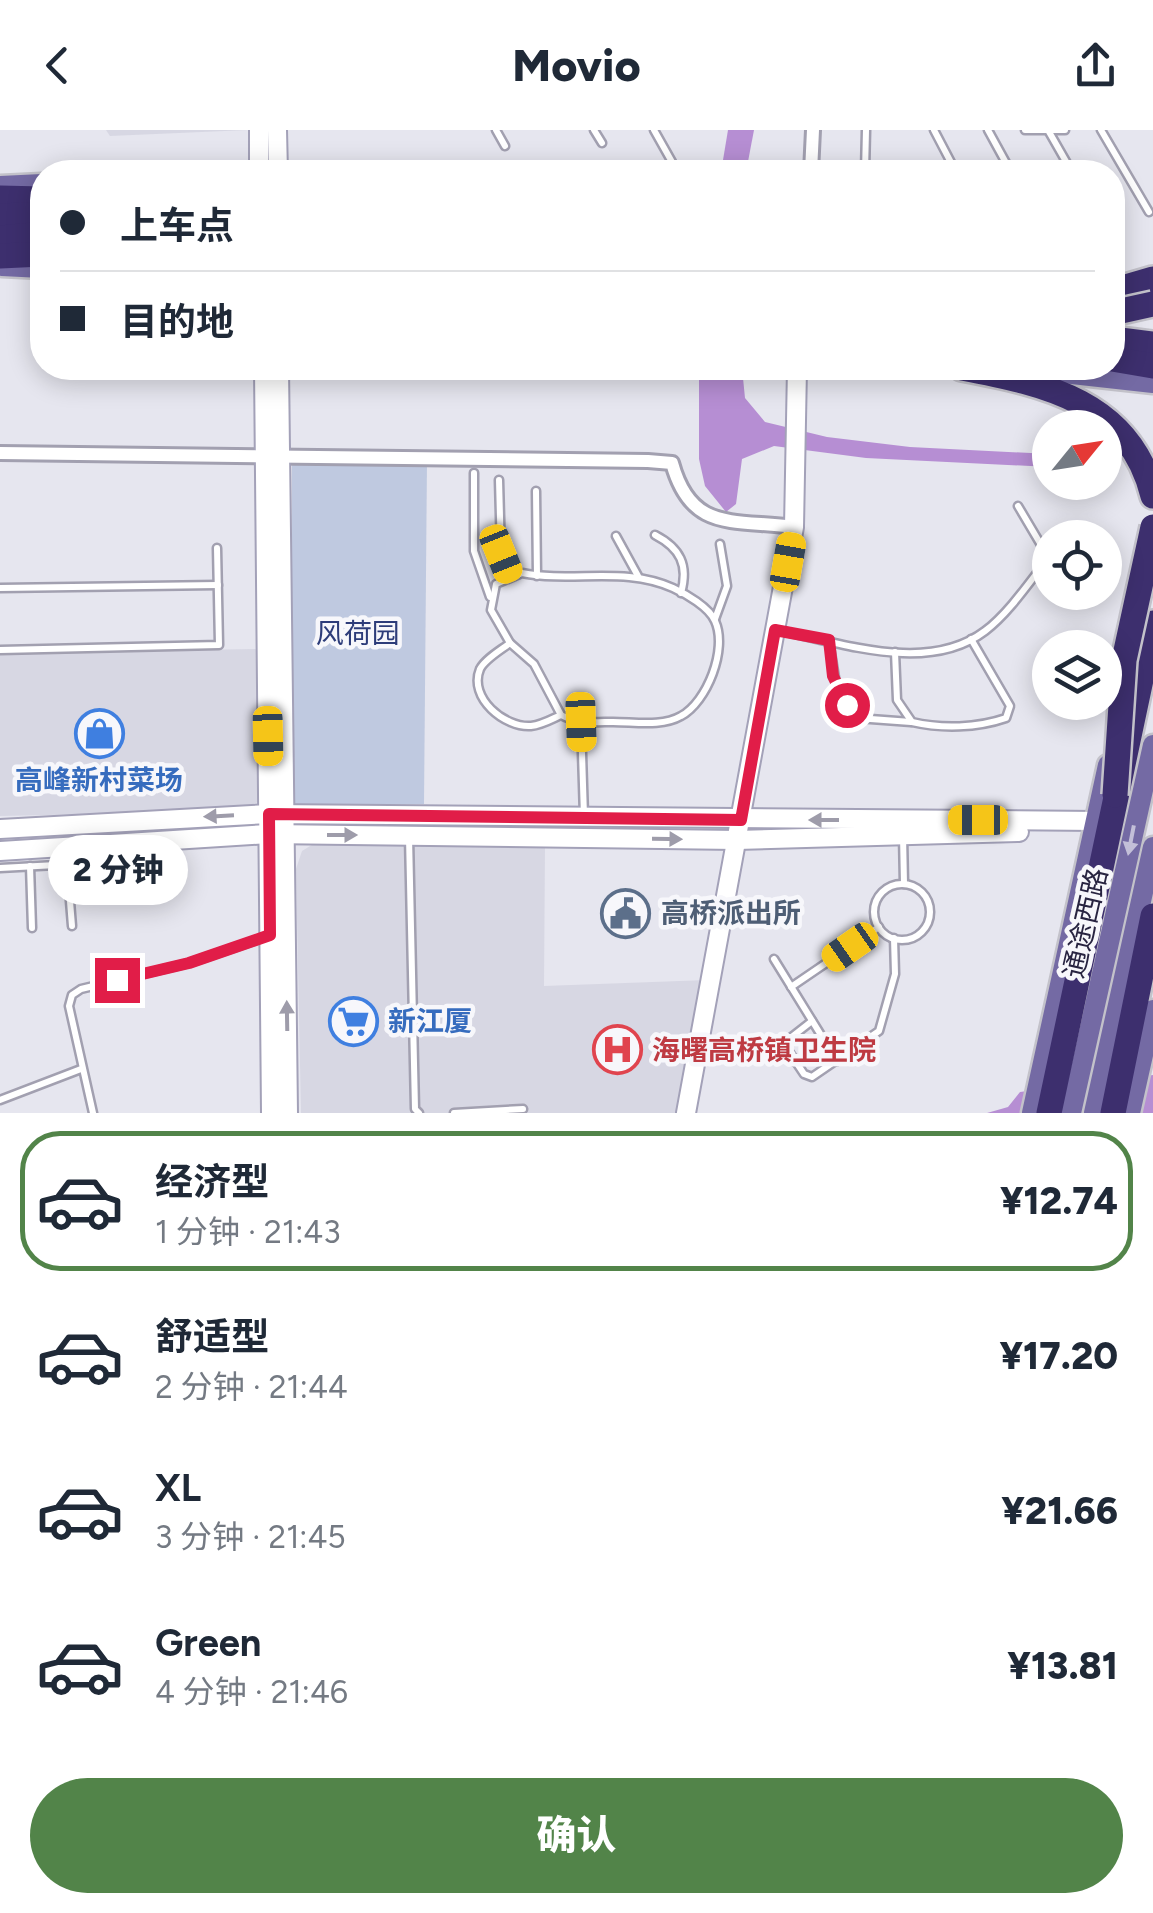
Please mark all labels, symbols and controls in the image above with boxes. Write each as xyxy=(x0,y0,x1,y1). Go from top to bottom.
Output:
icon: back xyxy=(30,38,85,93)
text: Movio xyxy=(512,38,641,92)
icon: share xyxy=(1068,38,1123,93)
text: 上车点 xyxy=(120,203,234,249)
text: 目的地 xyxy=(120,299,234,345)
north arrow xyxy=(1032,410,1122,500)
map controls xyxy=(1032,410,1122,720)
button: locate xyxy=(1032,520,1122,610)
car xyxy=(476,521,526,587)
car xyxy=(768,530,808,594)
park label: 风荷园 xyxy=(316,616,400,650)
button: layers xyxy=(1032,630,1122,720)
route start xyxy=(825,683,870,728)
car xyxy=(565,691,597,753)
car xyxy=(252,706,284,766)
shop icon: 高峰新村菜场 xyxy=(73,707,125,759)
place label: 高峰新村菜场 xyxy=(15,763,183,797)
car xyxy=(948,805,1008,835)
one-way arrow xyxy=(203,808,235,824)
one-way arrow xyxy=(807,812,839,828)
one-way arrow xyxy=(1123,825,1138,856)
one-way arrow xyxy=(326,827,358,843)
one-way arrow xyxy=(651,831,683,847)
callout: 2 分钟 xyxy=(47,835,187,905)
text: 2 分钟 xyxy=(73,851,163,889)
street label: 通途西路 xyxy=(1056,865,1114,981)
public building icon: 高桥派出所 xyxy=(600,887,652,939)
place label: 高桥派出所 xyxy=(661,896,801,930)
car xyxy=(817,918,883,976)
route end xyxy=(95,958,140,1003)
supermarket icon: 新江厦 xyxy=(327,995,379,1047)
one-way arrow xyxy=(279,999,295,1031)
place label: 新江厦 xyxy=(388,1004,472,1038)
hospital icon: 海曙高桥镇卫生院 xyxy=(591,1024,643,1076)
place label: 海曙高桥镇卫生院 xyxy=(652,1033,876,1067)
icon: car xyxy=(35,1156,125,1246)
text: 经济型 xyxy=(155,1159,269,1205)
text: ¥12.74 xyxy=(1000,1178,1118,1224)
text: 1 分钟 · 21:43 xyxy=(155,1213,341,1251)
icon: car xyxy=(35,1311,125,1401)
text: 舒适型 xyxy=(155,1314,269,1360)
text: ¥17.20 xyxy=(1000,1333,1118,1379)
text: 2 分钟 · 21:44 xyxy=(155,1368,348,1406)
text: XL xyxy=(155,1465,201,1511)
icon: car xyxy=(35,1466,125,1556)
text: ¥21.66 xyxy=(1001,1488,1118,1534)
text: 3 分钟 · 21:45 xyxy=(155,1518,346,1556)
text: Green xyxy=(155,1620,261,1666)
icon: car xyxy=(35,1621,125,1711)
text: ¥13.81 xyxy=(1007,1643,1118,1689)
text: 4 分钟 · 21:46 xyxy=(155,1673,348,1711)
button: 确认 xyxy=(30,1778,1123,1893)

